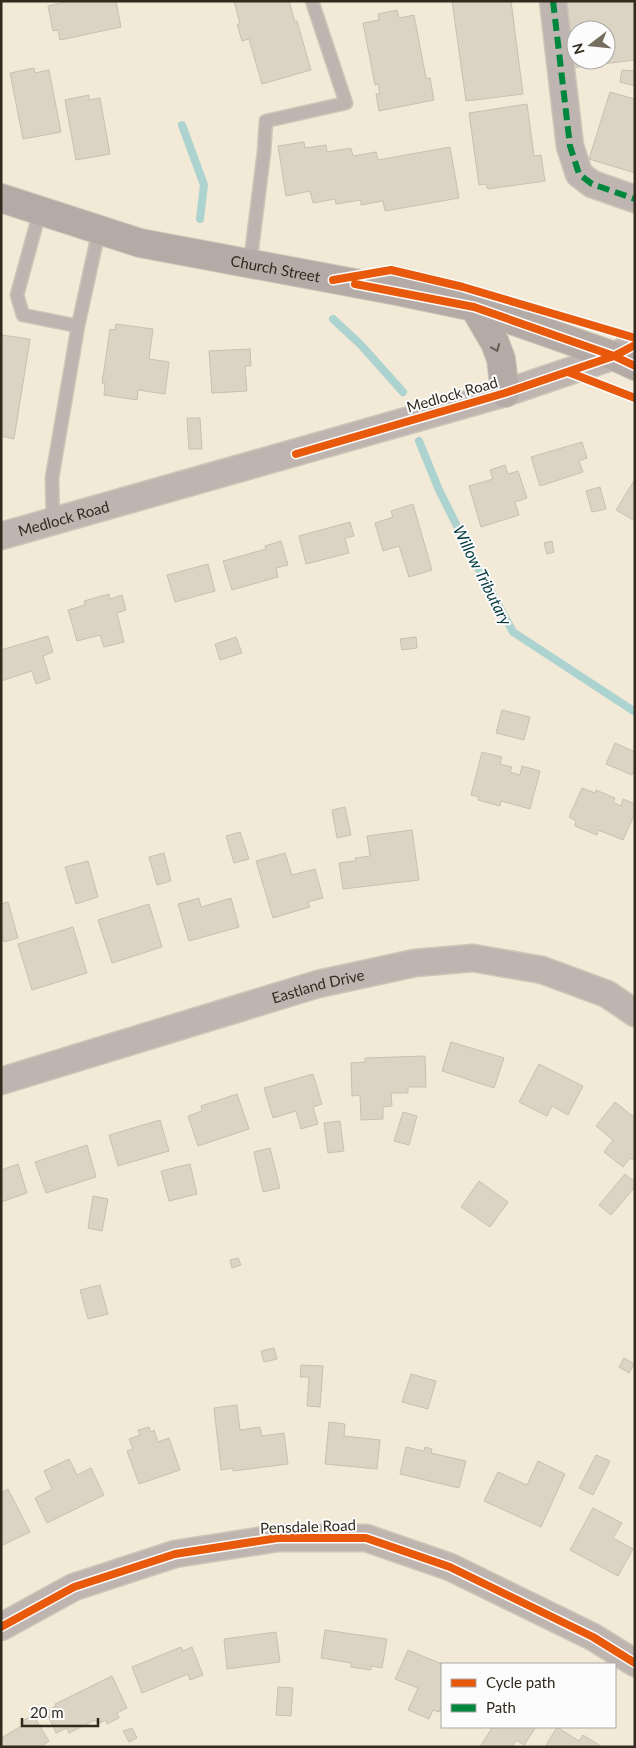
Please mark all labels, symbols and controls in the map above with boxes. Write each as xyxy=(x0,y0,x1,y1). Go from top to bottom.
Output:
north arrow xyxy=(566,20,616,70)
text: N xyxy=(568,41,588,56)
street label: Church Street xyxy=(229,251,322,286)
one-way arrow xyxy=(490,343,500,352)
street label: Medlock Road xyxy=(404,372,500,416)
street label: Medlock Road xyxy=(16,497,111,540)
water label: Willow Tributary xyxy=(450,522,516,628)
street label: Eastland Drive xyxy=(269,965,366,1007)
street label: Pensdale Road xyxy=(260,1515,356,1537)
legend xyxy=(441,1663,616,1728)
text: Cycle path xyxy=(486,1673,555,1691)
scale bar xyxy=(22,1696,99,1728)
text: Path xyxy=(486,1698,516,1716)
text: 20 m xyxy=(30,1703,64,1721)

